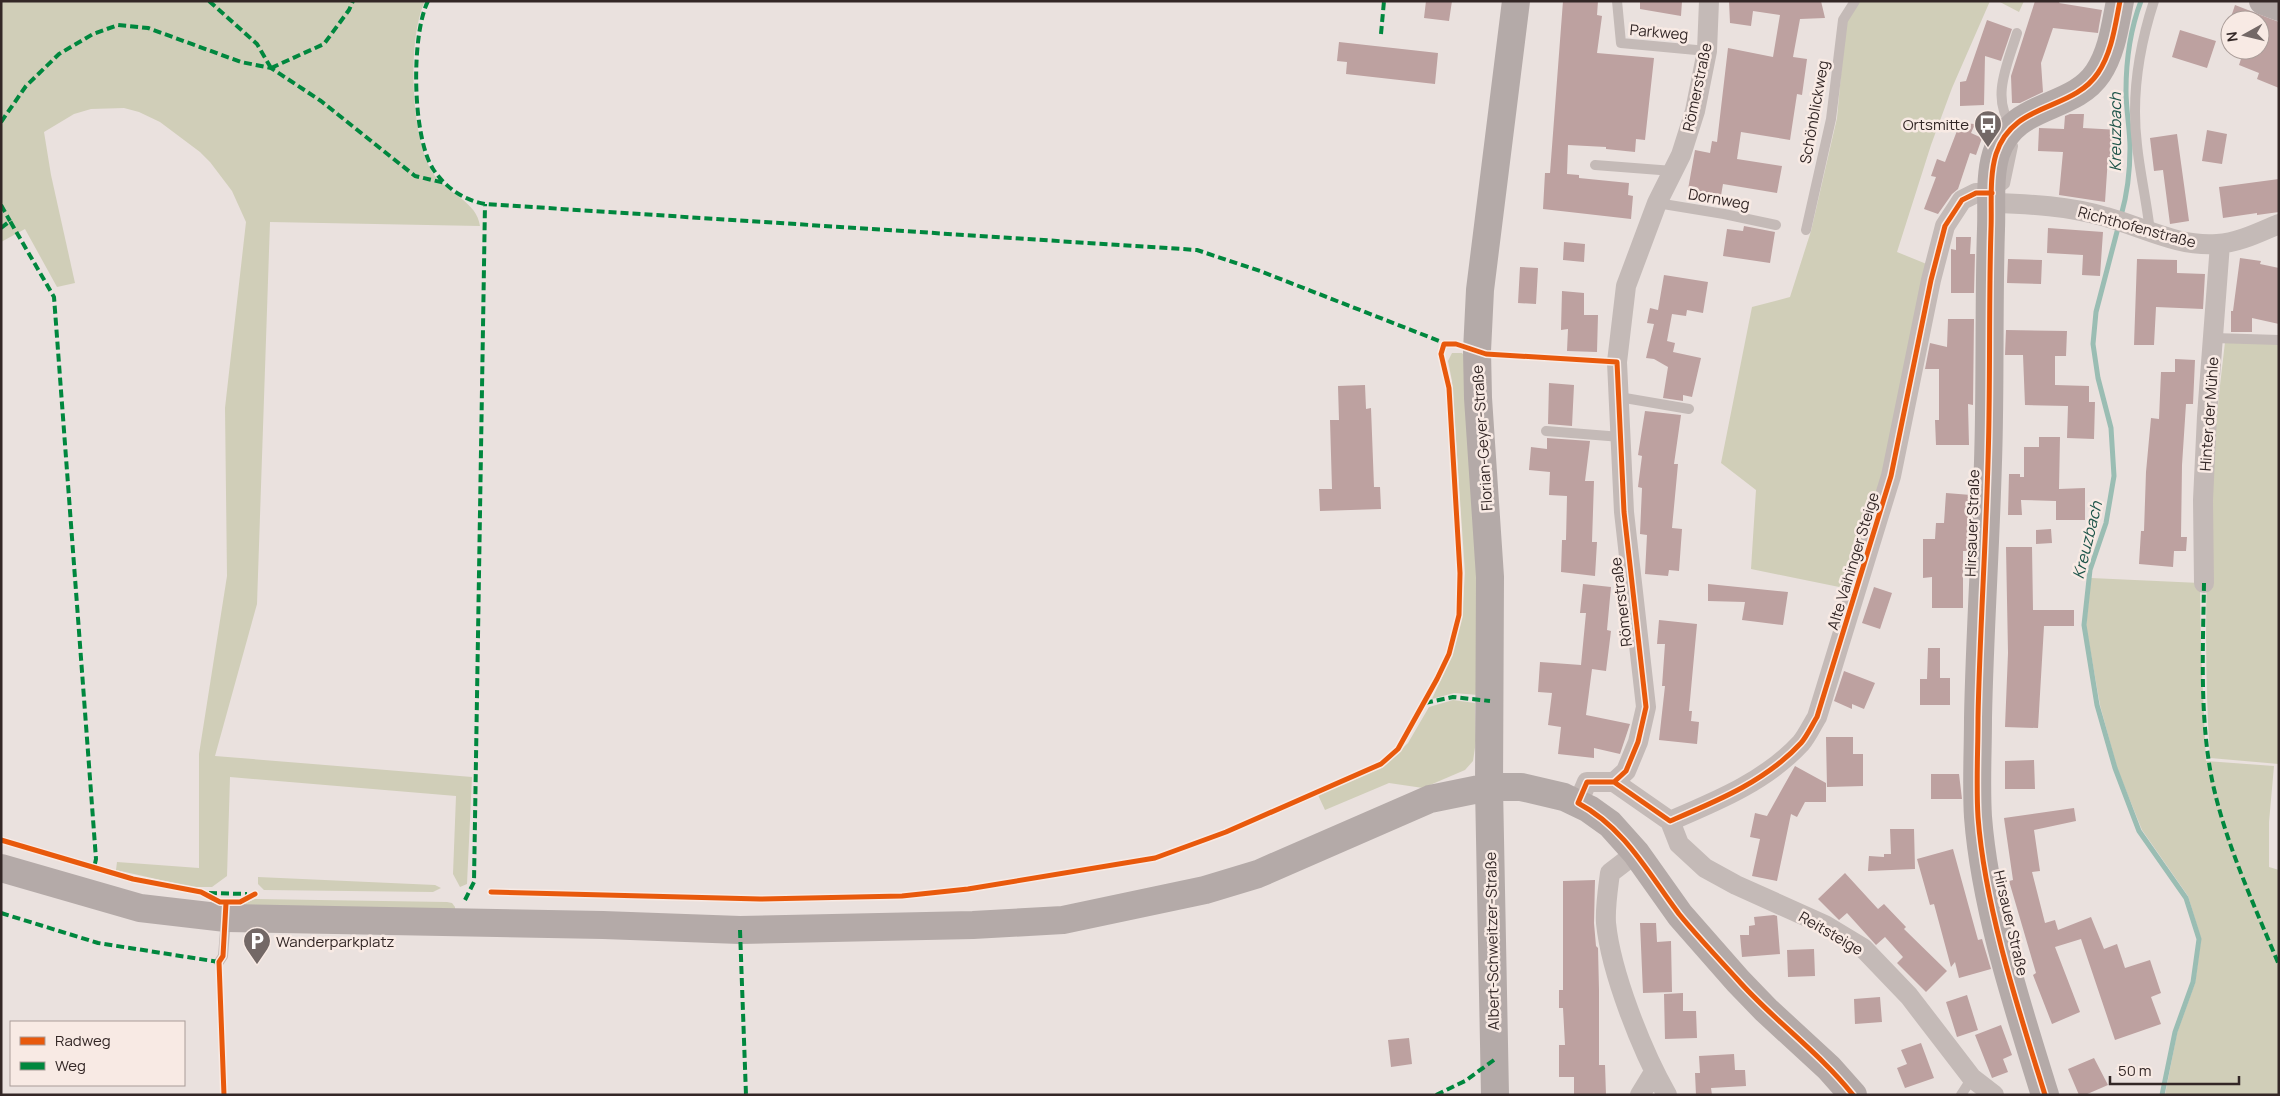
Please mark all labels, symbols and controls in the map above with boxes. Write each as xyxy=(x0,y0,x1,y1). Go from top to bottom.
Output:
north arrow xyxy=(2220,10,2270,60)
street label: Parkweg xyxy=(1629,19,1689,45)
text: N xyxy=(2222,31,2242,43)
street label: Römerstraße xyxy=(1677,41,1717,133)
street label: Schönblickweg xyxy=(1795,59,1833,165)
water label: Kreuzbach xyxy=(2104,92,2126,172)
bus stop icon: Ortsmitte xyxy=(1973,109,2003,148)
place label: Ortsmitte xyxy=(1903,114,1969,135)
street label: Dornweg xyxy=(1687,183,1751,215)
street label: Richthofenstraße xyxy=(2076,201,2199,253)
street label: Hinter der Mühle xyxy=(2195,356,2223,472)
street label: Florian-Geyer-Straße xyxy=(1466,364,1498,512)
street label: Hirsauer Straße xyxy=(1960,469,1984,577)
street label: Alte Vaihinger Steige xyxy=(1822,489,1884,632)
water label: Kreuzbach xyxy=(2067,498,2107,581)
street label: Römerstraße xyxy=(1605,556,1637,648)
street label: Albert-Schweitzer-Straße xyxy=(1480,851,1504,1030)
street label: Hirsauer Straße xyxy=(1989,868,2033,978)
street label: Reitsteige xyxy=(1795,906,1867,960)
parking icon: Wanderparkplatz xyxy=(242,926,272,965)
place label: Wanderparkplatz xyxy=(276,931,394,952)
legend xyxy=(10,1021,185,1086)
text: Radweg xyxy=(55,1030,111,1051)
scale bar xyxy=(2110,1054,2239,1086)
text: Weg xyxy=(55,1055,86,1076)
text: 50 m xyxy=(2118,1060,2152,1081)

